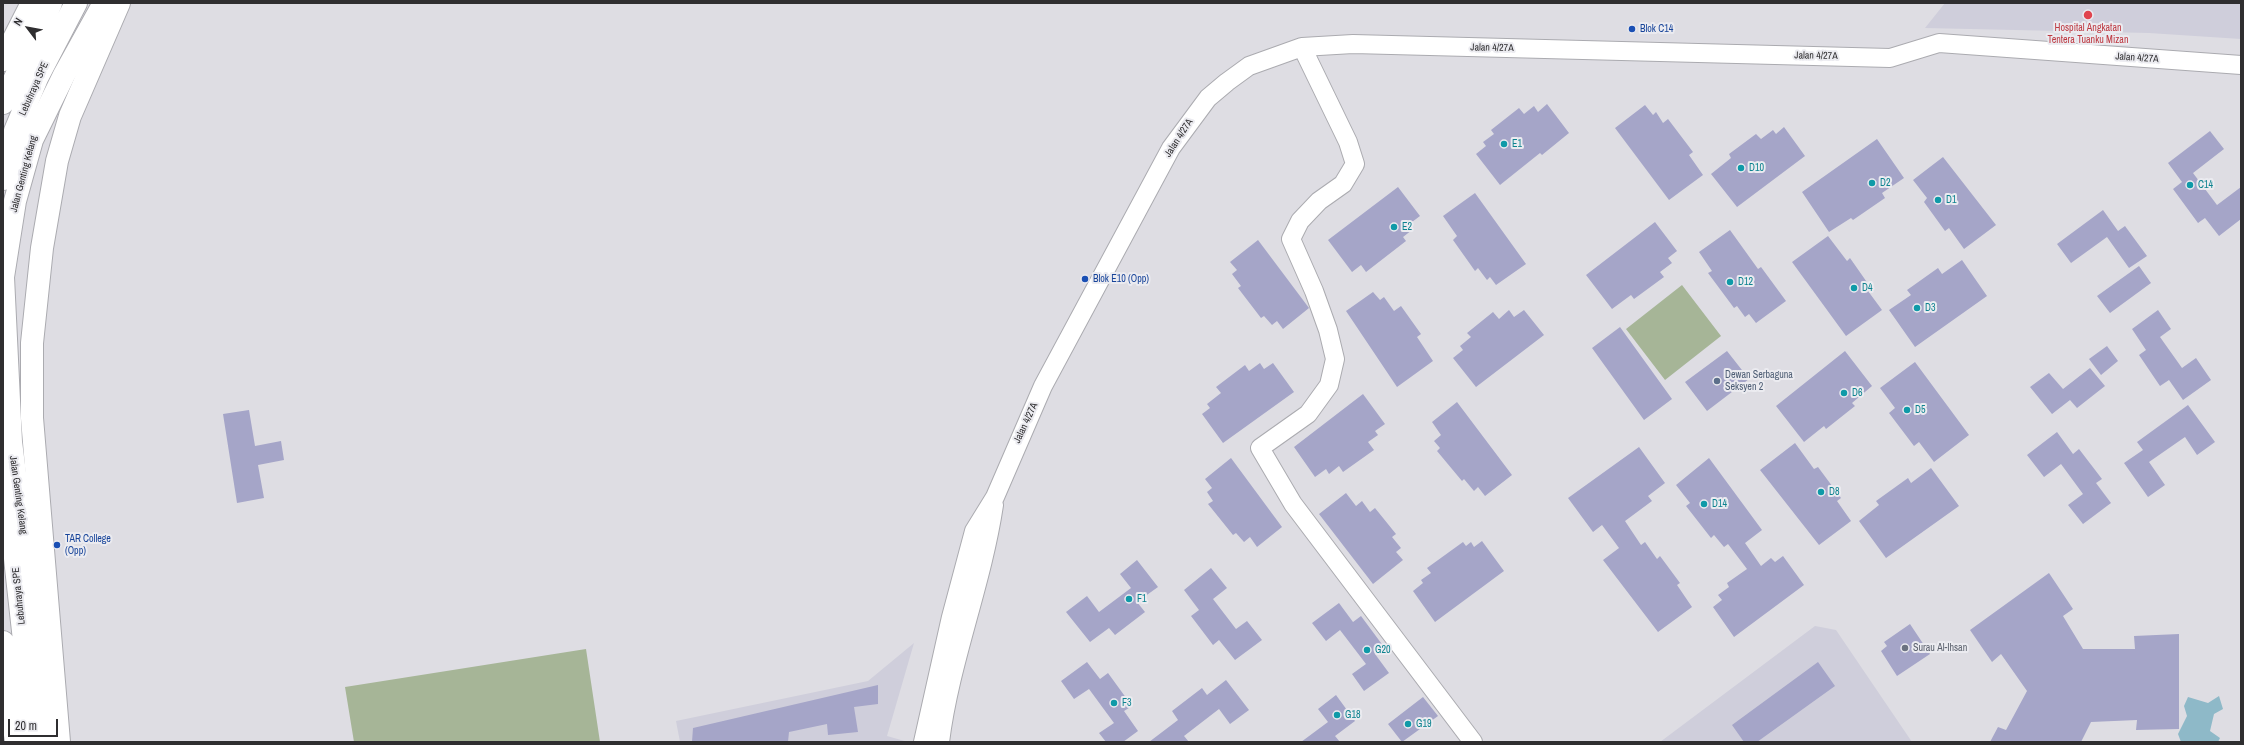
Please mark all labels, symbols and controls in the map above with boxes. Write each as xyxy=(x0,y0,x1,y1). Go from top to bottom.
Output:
north arrow xyxy=(8,8,48,48)
marker: Hospital Angkatan Tentera Tuanku Mizan xyxy=(2082,9,2094,21)
text: N xyxy=(10,15,25,28)
place label: Hospital Angkatan Tentera Tuanku Mizan xyxy=(2048,22,2128,46)
place label: Blok C14 xyxy=(1640,23,1673,35)
marker: Blok C14 xyxy=(1627,24,1637,34)
street label: Jalan 4/27A xyxy=(1470,42,1514,54)
street label: Jalan 4/27A xyxy=(1794,50,1838,62)
street label: Jalan 4/27A xyxy=(2115,51,2159,65)
street label: Lebuhraya SPE xyxy=(17,60,51,118)
street label: Jalan 4/27A xyxy=(1162,117,1196,159)
street label: Jalan Genting Kelang xyxy=(8,134,40,214)
place label: E1 xyxy=(1512,138,1522,150)
marker: E1 xyxy=(1499,139,1509,149)
place label: D10 xyxy=(1749,162,1764,174)
marker: D10 xyxy=(1736,163,1746,173)
place label: D2 xyxy=(1880,177,1890,189)
marker: D2 xyxy=(1867,178,1877,188)
place label: C14 xyxy=(2198,179,2213,191)
marker: C14 xyxy=(2185,180,2195,190)
place label: D1 xyxy=(1946,194,1956,206)
marker: D1 xyxy=(1933,195,1943,205)
place label: E2 xyxy=(1402,221,1412,233)
marker: E2 xyxy=(1389,222,1399,232)
place label: Blok E10 (Opp) xyxy=(1093,273,1149,285)
marker: Blok E10 (Opp) xyxy=(1080,274,1090,284)
place label: D12 xyxy=(1738,276,1753,288)
marker: D12 xyxy=(1725,277,1735,287)
place label: D4 xyxy=(1862,282,1872,294)
marker: D4 xyxy=(1849,283,1859,293)
place label: D3 xyxy=(1925,302,1935,314)
marker: D3 xyxy=(1912,303,1922,313)
place label: Dewan Serbaguna Seksyen 2 xyxy=(1725,369,1793,392)
marker: Dewan Serbaguna Seksyen 2 xyxy=(1712,376,1722,386)
place label: D6 xyxy=(1852,387,1862,399)
marker: D6 xyxy=(1839,388,1849,398)
street label: Jalan 4/27A xyxy=(1011,401,1041,445)
place label: D5 xyxy=(1915,404,1925,416)
marker: D5 xyxy=(1902,405,1912,415)
street label: Jalan Genting Kelang xyxy=(7,455,29,535)
place label: D8 xyxy=(1829,486,1839,498)
marker: D8 xyxy=(1816,487,1826,497)
place label: D14 xyxy=(1712,498,1727,510)
marker: D14 xyxy=(1699,499,1709,509)
place label: TAR College (Opp) xyxy=(65,533,111,556)
marker: TAR College (Opp) xyxy=(52,540,62,550)
street label: Lebuhraya SPE xyxy=(10,567,28,625)
place label: F1 xyxy=(1137,593,1147,605)
marker: F1 xyxy=(1124,594,1134,604)
place label: Surau Al-Ihsan xyxy=(1913,642,1967,654)
marker: Surau Al-Ihsan xyxy=(1900,643,1910,653)
place label: G20 xyxy=(1375,644,1390,656)
marker: G20 xyxy=(1362,645,1372,655)
place label: F3 xyxy=(1122,697,1132,709)
marker: F3 xyxy=(1109,698,1119,708)
place label: G18 xyxy=(1345,709,1360,721)
marker: G18 xyxy=(1332,710,1342,720)
scale bar xyxy=(10,711,60,737)
text: 20 m xyxy=(15,718,37,734)
place label: G19 xyxy=(1416,718,1431,730)
marker: G19 xyxy=(1403,719,1413,729)

